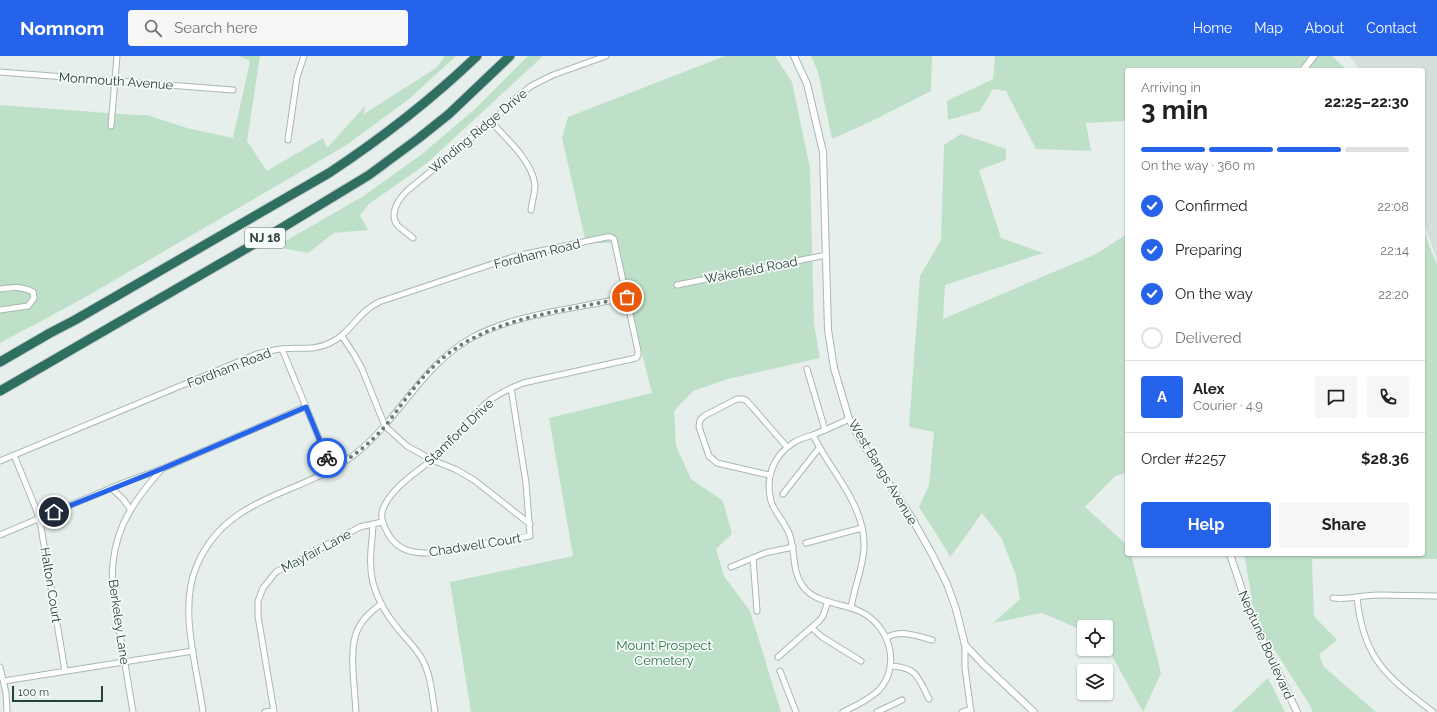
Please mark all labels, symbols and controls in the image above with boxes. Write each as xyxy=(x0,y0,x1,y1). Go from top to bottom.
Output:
search box xyxy=(128,10,408,46)
text: Nomnom xyxy=(20,17,104,39)
icon: search xyxy=(142,17,164,39)
text: Search here xyxy=(174,19,258,37)
text: Home xyxy=(1193,20,1232,36)
text: Map xyxy=(1254,20,1283,36)
text: About xyxy=(1305,20,1344,36)
text: Contact xyxy=(1366,20,1417,36)
street label: Monmouth Avenue xyxy=(58,70,174,92)
text: Arriving in xyxy=(1141,80,1201,95)
street label: Winding Ridge Drive xyxy=(426,85,530,176)
text: 22:25–22:30 xyxy=(1324,93,1409,111)
text: 3 min xyxy=(1141,95,1208,125)
text: On the way · 360 m xyxy=(1141,158,1255,173)
icon: check xyxy=(1141,195,1163,217)
text: Confirmed xyxy=(1175,197,1248,215)
text: 22:08 xyxy=(1377,199,1409,214)
road number: NJ 18 xyxy=(245,228,285,248)
street label: Fordham Road xyxy=(492,236,582,272)
icon: check xyxy=(1141,239,1163,261)
text: Preparing xyxy=(1175,241,1242,259)
text: 22:14 xyxy=(1380,243,1409,258)
street label: Wakefield Road xyxy=(703,254,799,286)
pin xyxy=(610,280,644,314)
icon: check xyxy=(1141,283,1163,305)
text: On the way xyxy=(1175,285,1253,303)
icon: bag xyxy=(616,286,638,308)
text: 22:20 xyxy=(1378,287,1409,302)
text: Delivered xyxy=(1175,329,1242,347)
street label: Fordham Road xyxy=(185,345,273,391)
button: chat xyxy=(1315,376,1357,418)
button: phone xyxy=(1367,376,1409,418)
text: Alex xyxy=(1193,380,1224,398)
text: A xyxy=(1157,388,1167,406)
street label: Stamford Drive xyxy=(422,395,497,469)
text: Courier · 4.9 xyxy=(1193,398,1263,413)
street label: West Bangs Avenue xyxy=(846,416,921,528)
courier xyxy=(307,438,347,478)
icon: bike xyxy=(316,447,338,469)
text: Order #2257 xyxy=(1141,450,1226,468)
text: $28.36 xyxy=(1361,450,1409,468)
pin xyxy=(37,495,71,529)
icon: home xyxy=(43,501,65,523)
button: Help xyxy=(1141,502,1271,548)
button: Share xyxy=(1279,502,1409,548)
street label: Mayfair Lane xyxy=(279,526,354,576)
street label: Chadwell Court xyxy=(428,530,523,560)
street label: Halton Court xyxy=(38,546,64,624)
street label: Berkeley Lane xyxy=(106,578,132,666)
street label: Neptune Boulevard xyxy=(1235,588,1297,702)
map controls xyxy=(1077,620,1113,700)
button: locate xyxy=(1077,620,1113,656)
park label: Mount Prospect Cemetery xyxy=(616,638,712,668)
button: layers xyxy=(1077,664,1113,700)
scale bar xyxy=(12,684,103,703)
text: 100 m xyxy=(18,686,49,699)

